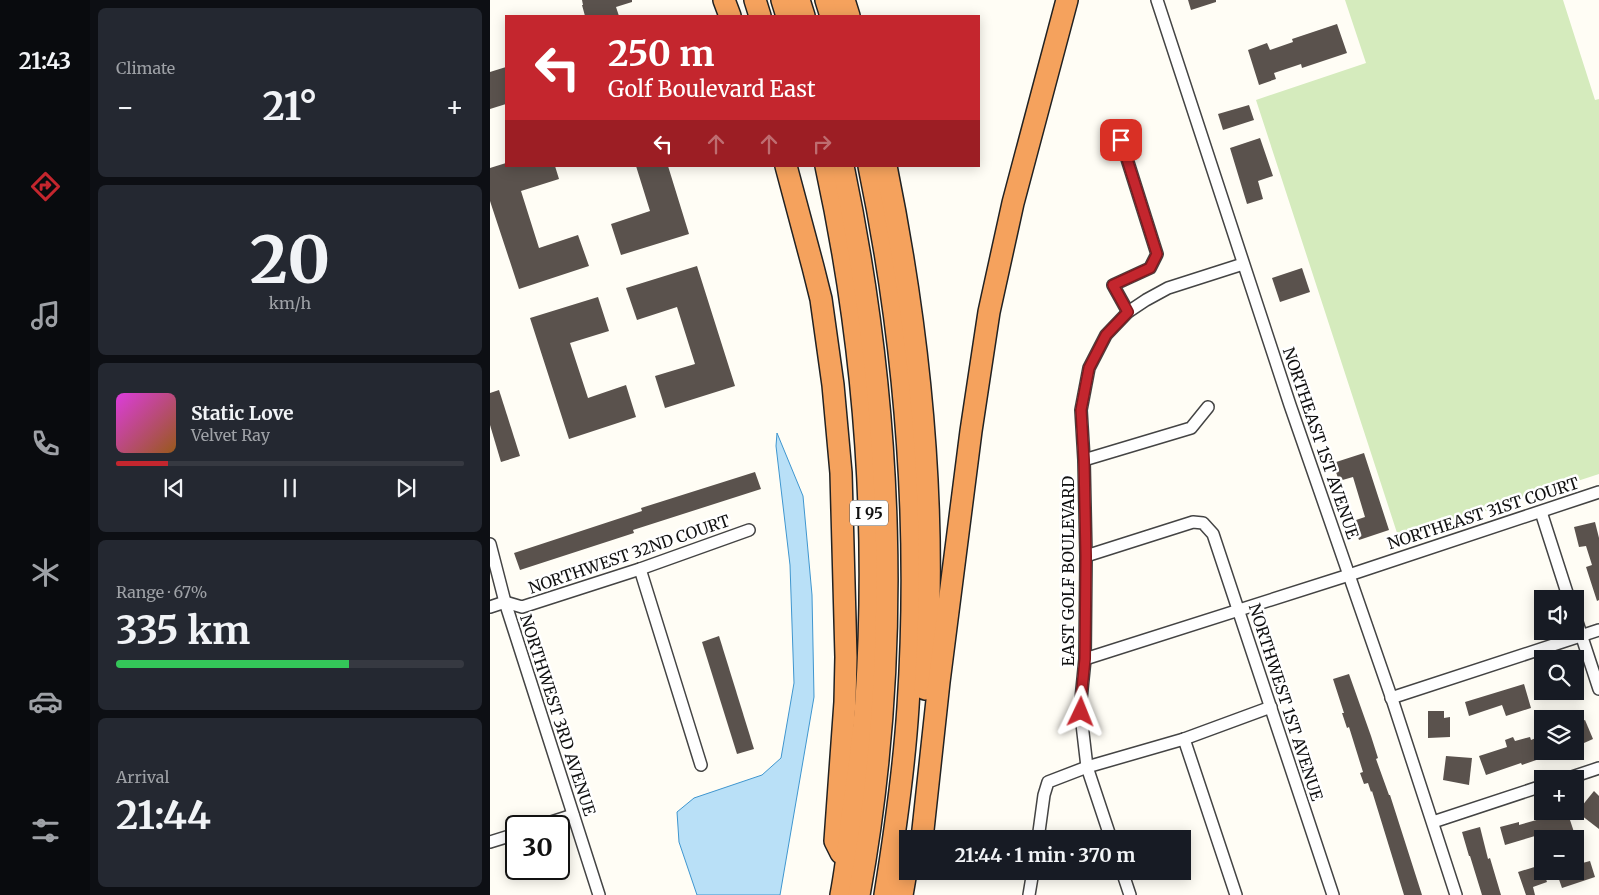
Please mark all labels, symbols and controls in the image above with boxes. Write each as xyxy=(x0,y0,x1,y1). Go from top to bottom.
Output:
text: 250 m xyxy=(608,32,714,76)
icon: left xyxy=(525,35,590,100)
text: 21:43 xyxy=(19,47,71,75)
text: Climate xyxy=(116,58,175,78)
text: Golf Boulevard East xyxy=(608,75,816,103)
text: 21° xyxy=(263,83,317,130)
text: − xyxy=(116,89,135,125)
text: + xyxy=(445,89,464,125)
pin xyxy=(1100,119,1142,161)
icon: arrive xyxy=(1107,126,1135,154)
icon: left xyxy=(649,130,677,158)
icon: ahead xyxy=(702,130,730,158)
icon: ahead xyxy=(755,130,783,158)
icon: right xyxy=(808,130,836,158)
icon: directions xyxy=(28,169,63,204)
text: 20 xyxy=(250,219,330,301)
text: km/h xyxy=(269,293,311,313)
icon: music xyxy=(28,298,63,333)
street label: NORTHEAST 1ST AVENUE xyxy=(1279,345,1364,542)
text: Static Love xyxy=(191,401,294,425)
text: Velvet Ray xyxy=(191,425,270,445)
icon: phone xyxy=(28,426,63,461)
street label: NORTHEAST 31ST COURT xyxy=(1385,473,1581,553)
icon: previous xyxy=(160,474,188,502)
icon: pause xyxy=(276,474,304,502)
icon: next xyxy=(392,474,420,502)
street label: EAST GOLF BOULEVARD xyxy=(1058,476,1078,666)
road number: I 95 xyxy=(850,500,888,526)
street label: NORTHWEST 32ND COURT xyxy=(526,510,732,598)
icon: climate xyxy=(28,555,63,590)
text: Range · 67% xyxy=(116,582,207,602)
map controls xyxy=(1534,590,1584,880)
button: sound xyxy=(1534,590,1584,640)
street label: NORTHWEST 1ST AVENUE xyxy=(1245,601,1328,804)
text: 335 km xyxy=(116,607,250,654)
street label: NORTHWEST 3RD AVENUE xyxy=(516,612,600,819)
button: search xyxy=(1534,650,1584,700)
icon: car xyxy=(28,684,63,719)
position arrow xyxy=(1054,685,1106,737)
button: layers xyxy=(1534,710,1584,760)
text: Arrival xyxy=(116,767,169,787)
button: + xyxy=(1534,770,1584,820)
text: 21:44 xyxy=(116,792,211,839)
icon: filters xyxy=(28,813,63,848)
speed limit sign: 30 xyxy=(505,815,570,880)
button: − xyxy=(1534,830,1584,880)
text: 21:44 · 1 min · 370 m xyxy=(955,843,1135,867)

